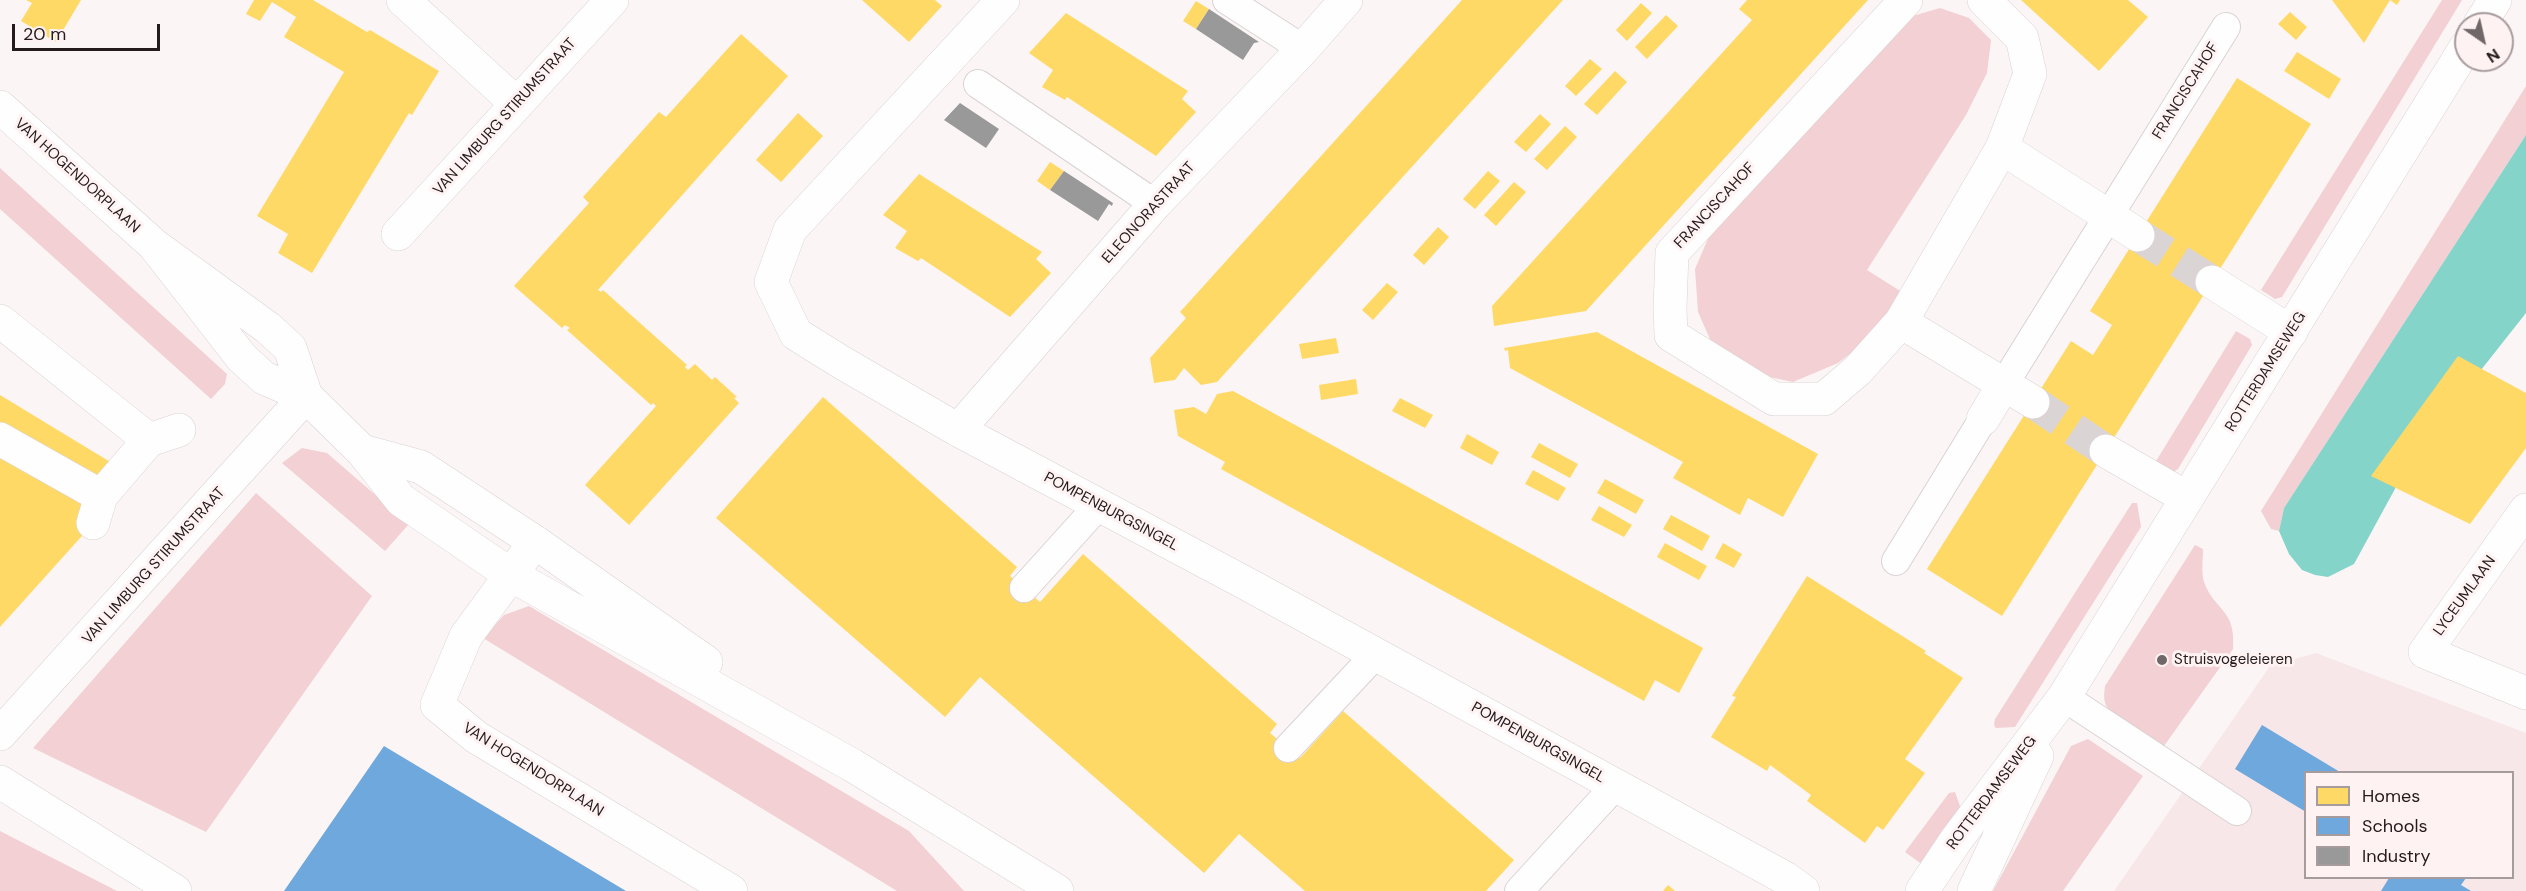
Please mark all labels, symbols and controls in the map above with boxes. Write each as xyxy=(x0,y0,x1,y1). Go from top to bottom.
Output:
scale bar xyxy=(15,12,164,50)
north arrow xyxy=(2454,12,2514,72)
text: 20 m xyxy=(23,22,66,46)
street label: VAN LIMBURG STIRUMSTRAAT xyxy=(430,35,580,199)
street label: FRANCISCAHOF xyxy=(2149,39,2223,143)
text: N xyxy=(2483,44,2504,68)
street label: VAN HOGENDORPLAAN xyxy=(11,115,143,237)
street label: ELEONORASTRAAT xyxy=(1099,159,1199,267)
street label: FRANCISCAHOF xyxy=(1671,159,1759,253)
street label: ROTTERDAMSEWEG xyxy=(2222,309,2310,435)
street label: POMPENBURGSINGEL xyxy=(1041,469,1181,555)
street label: VAN LIMBURG STIRUMSTRAAT xyxy=(79,484,229,648)
street label: LYCEUMLAAN xyxy=(2430,553,2500,639)
place label: Struisvogeleieren xyxy=(2174,651,2293,669)
marker: Struisvogeleieren xyxy=(2155,653,2169,667)
street label: POMPENBURGSINGEL xyxy=(1468,699,1608,787)
street label: VAN HOGENDORPLAAN xyxy=(459,719,607,821)
street label: ROTTERDAMSEWEG xyxy=(1943,733,2041,853)
legend xyxy=(2304,771,2514,879)
text: Homes xyxy=(2362,784,2420,808)
text: Schools xyxy=(2362,814,2427,838)
text: Industry xyxy=(2362,844,2431,868)

